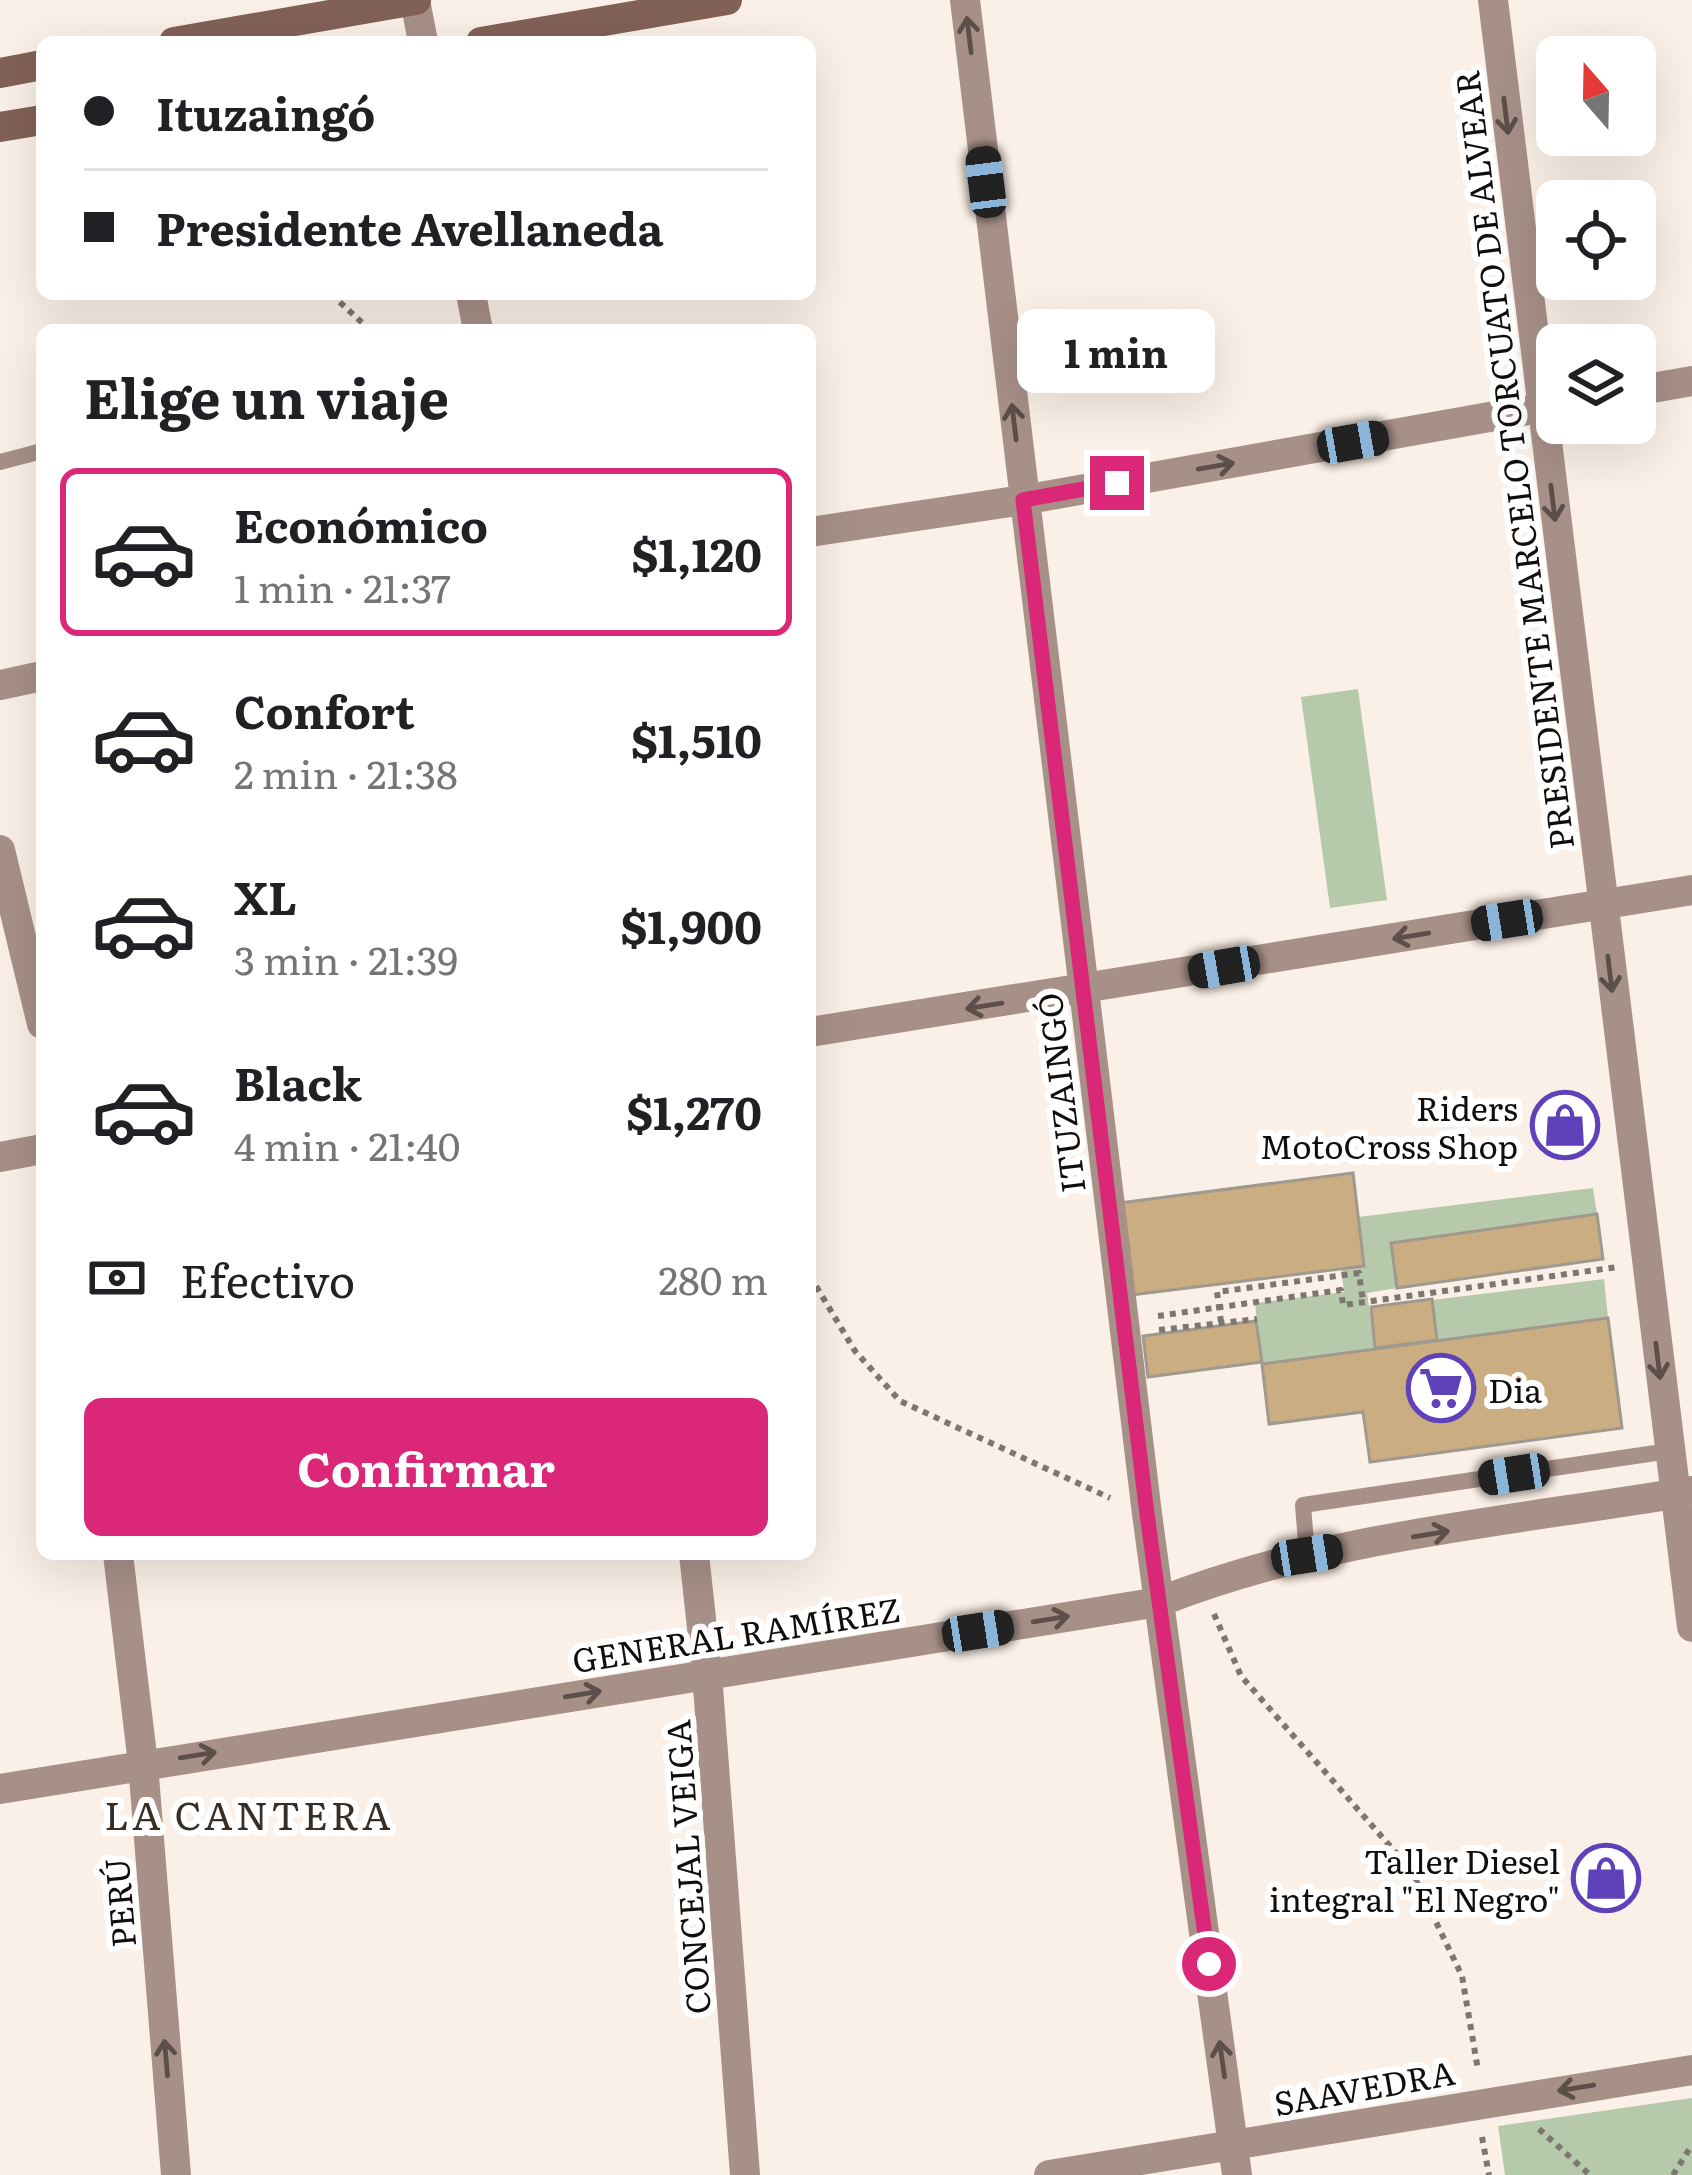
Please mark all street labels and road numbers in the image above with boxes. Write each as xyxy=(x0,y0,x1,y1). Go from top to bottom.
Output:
street label: PRESIDENTE MARCELO TORCUATO DE ALVEAR xyxy=(1440,68,1584,852)
street label: ITUZAINGÓ xyxy=(1022,990,1096,1196)
street label: GENERAL RAMÍREZ xyxy=(568,1583,904,1683)
street label: CONCEJAL VEIGA xyxy=(651,1718,721,2016)
street label: PERÚ xyxy=(90,1856,146,1950)
street label: SAAVEDRA xyxy=(1270,2046,1458,2126)

